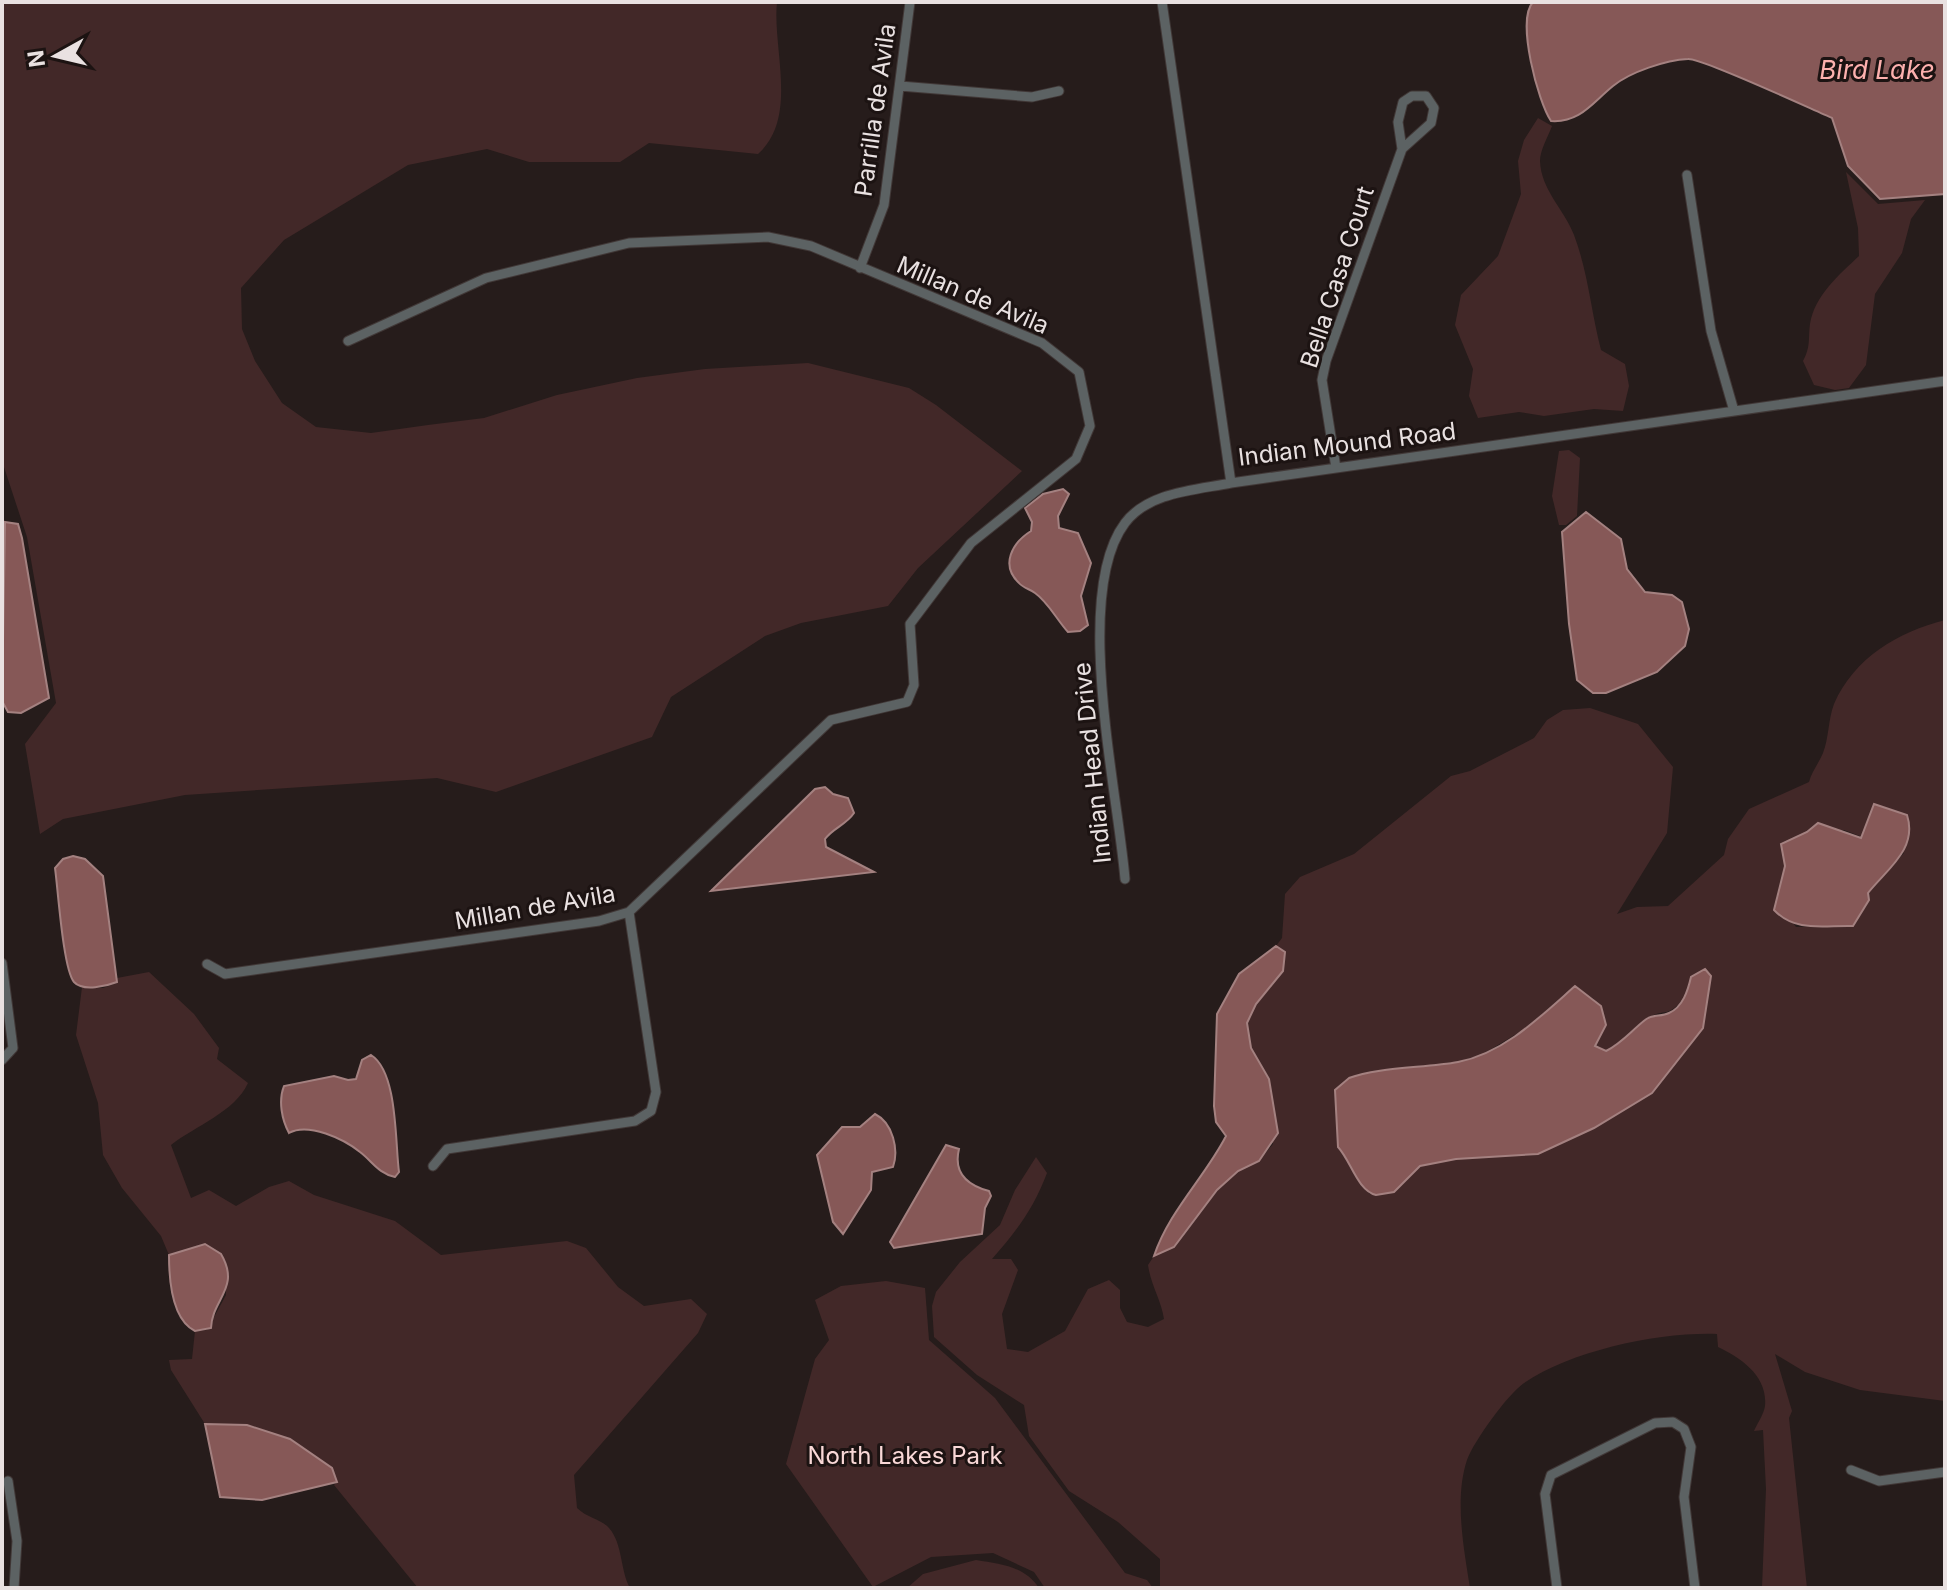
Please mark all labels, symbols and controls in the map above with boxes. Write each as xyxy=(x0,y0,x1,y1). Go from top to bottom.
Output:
north arrow xyxy=(16,16,96,96)
street label: Parrilla de Avila xyxy=(849,22,901,198)
text: N xyxy=(22,49,50,69)
water label: Bird Lake xyxy=(1819,54,1935,85)
street label: Bella Casa Court xyxy=(1294,183,1380,371)
street label: Millan de Avila xyxy=(893,250,1053,340)
street label: Indian Mound Road xyxy=(1236,416,1458,472)
street label: Indian Head Drive xyxy=(1067,661,1117,865)
street label: Millan de Avila xyxy=(452,879,618,935)
park label: North Lakes Park xyxy=(807,1441,1003,1470)

